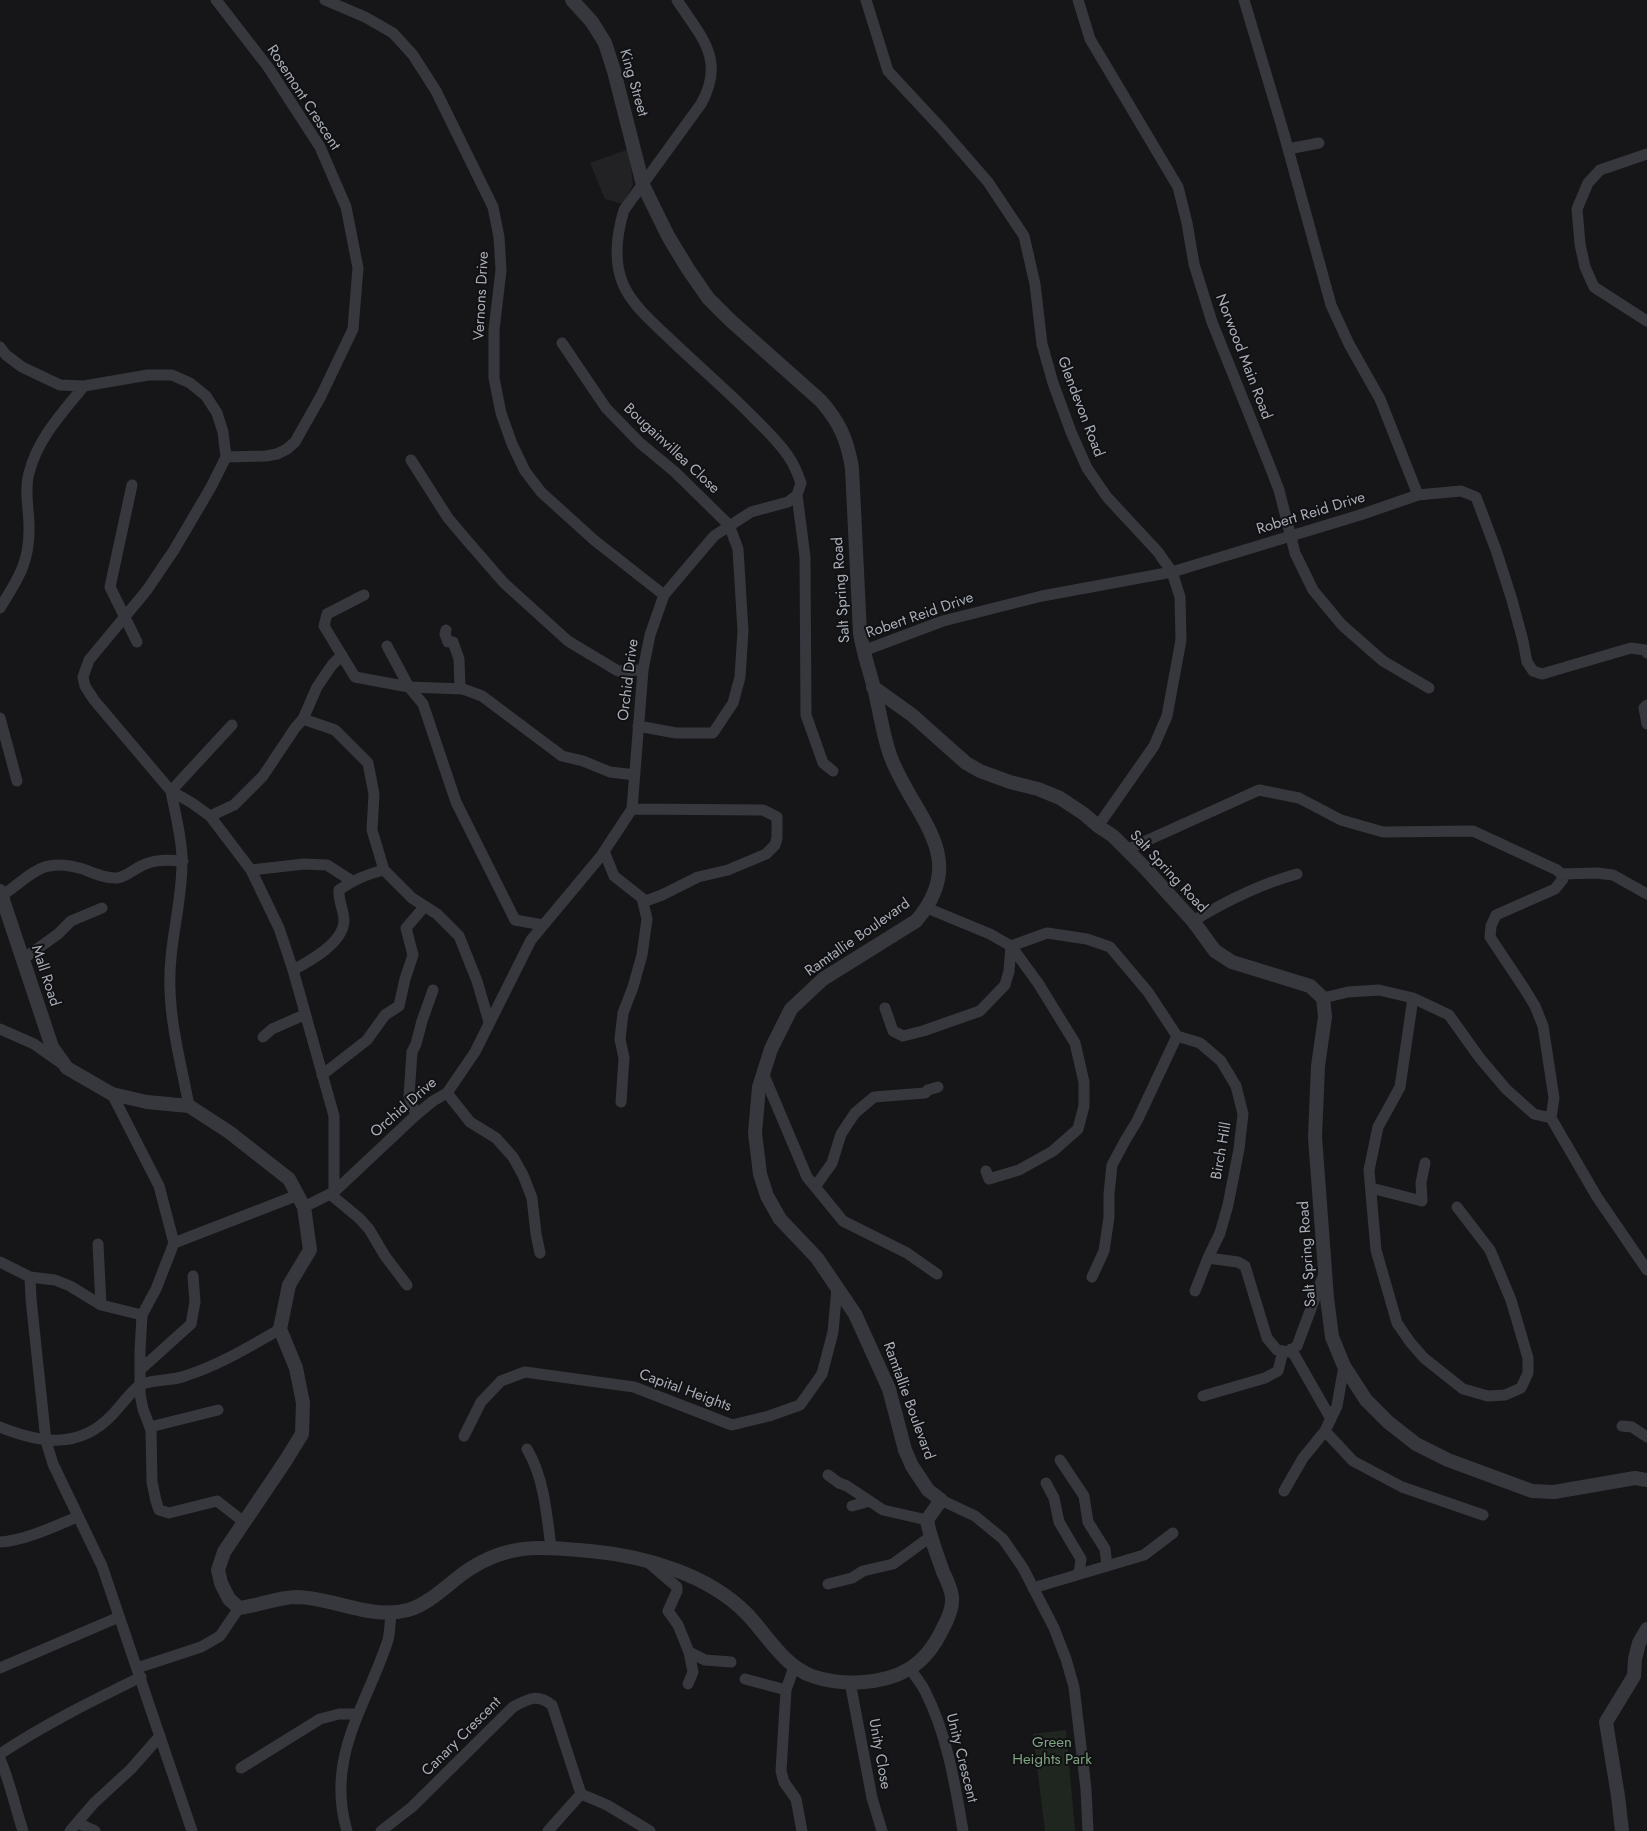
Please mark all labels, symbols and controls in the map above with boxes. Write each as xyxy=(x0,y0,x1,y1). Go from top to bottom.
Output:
street label: Rosemont Crescent xyxy=(262,42,344,154)
street label: King Street xyxy=(615,47,651,119)
street label: Vernons Drive xyxy=(471,251,493,341)
street label: Norwood Main Road xyxy=(1211,292,1275,422)
street label: Glendevon Road xyxy=(1053,354,1107,460)
street label: Bougainvillea Close xyxy=(619,400,723,498)
street label: Robert Reid Drive xyxy=(1255,489,1367,539)
street label: Salt Spring Road xyxy=(829,536,855,644)
street label: Robert Reid Drive xyxy=(864,589,976,643)
street label: Orchid Drive xyxy=(615,638,643,722)
street label: Salt Spring Road xyxy=(1125,827,1211,917)
street label: Ramtallie Boulevard xyxy=(802,895,914,981)
street label: Mall Road xyxy=(27,943,63,1009)
street label: Orchid Drive xyxy=(367,1074,441,1142)
street label: Birch Hill xyxy=(1208,1121,1236,1181)
street label: Salt Spring Road xyxy=(1295,1200,1321,1308)
street label: Ramtallie Boulevard xyxy=(878,1340,938,1462)
street label: Capital Heights xyxy=(636,1366,734,1416)
street label: Canary Crescent xyxy=(419,1694,505,1780)
street label: Unity Crescent xyxy=(941,1712,981,1804)
street label: Unity Close xyxy=(864,1717,894,1791)
park label: Green Heights Park xyxy=(1012,1734,1092,1769)

